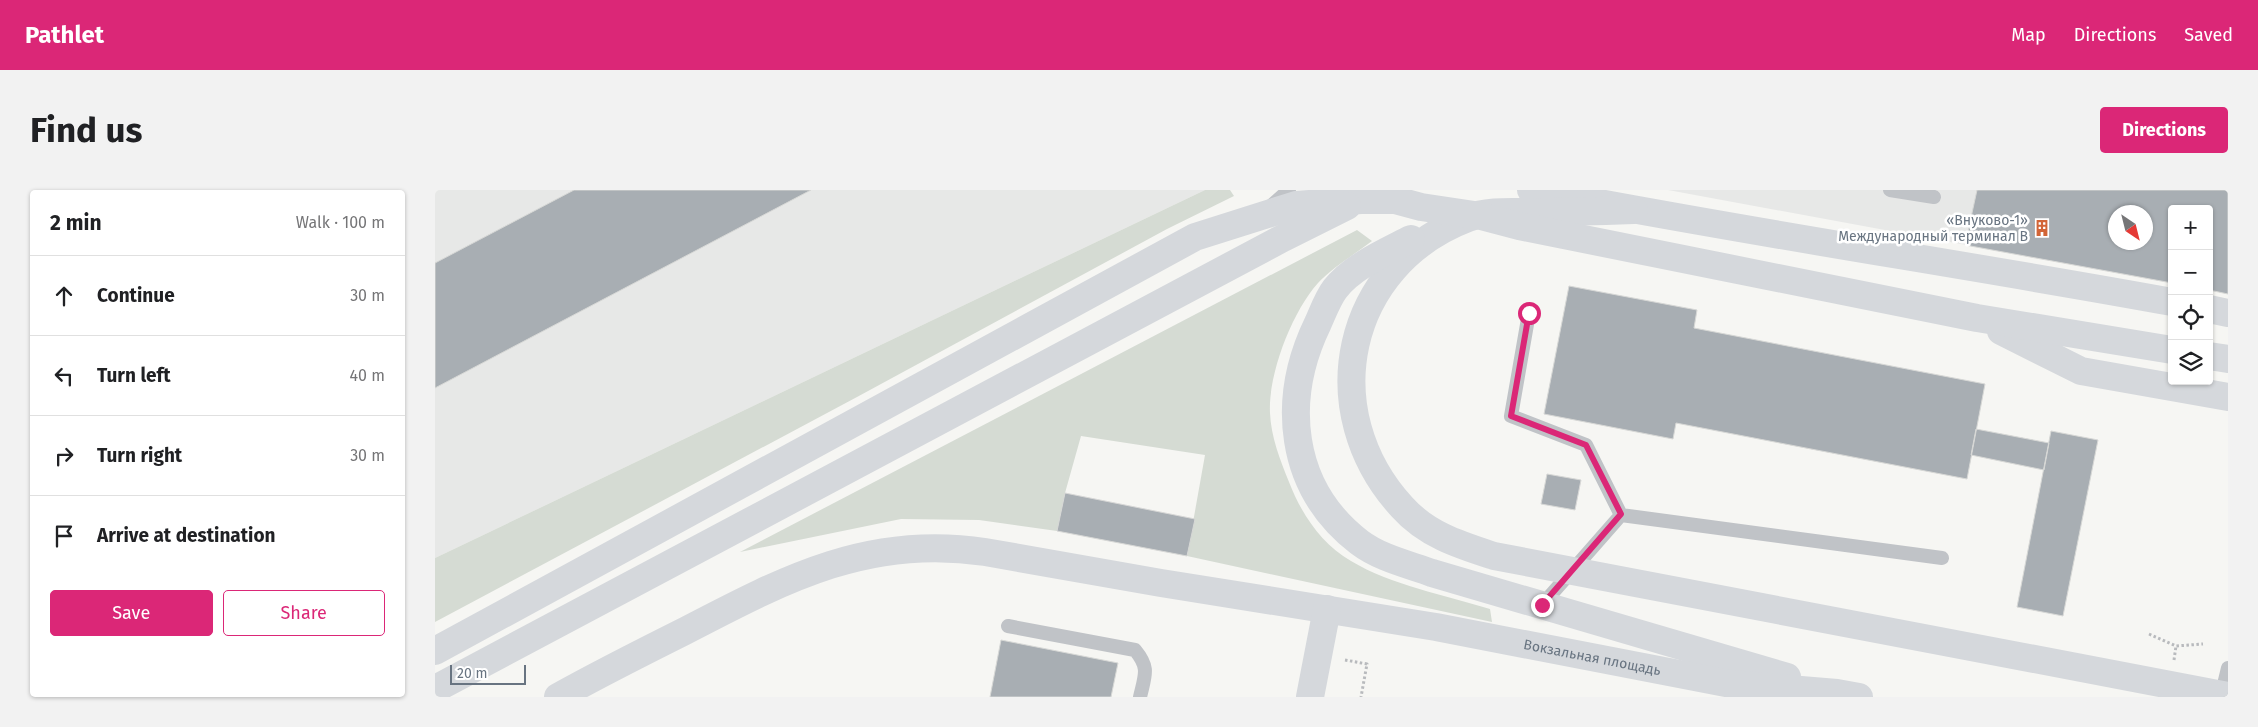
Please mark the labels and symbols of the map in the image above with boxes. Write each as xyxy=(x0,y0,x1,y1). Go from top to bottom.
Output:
north arrow xyxy=(2108,205,2153,250)
place label: «Внуково-1» Международный терминал B xyxy=(1838,212,2028,245)
building icon: «Внуково-1» Международный терминал B xyxy=(2032,218,2052,238)
route start xyxy=(1518,302,1541,325)
route end xyxy=(1531,594,1554,617)
street label: Вокзальная площадь xyxy=(1522,636,1662,679)
scale bar xyxy=(450,662,526,685)

